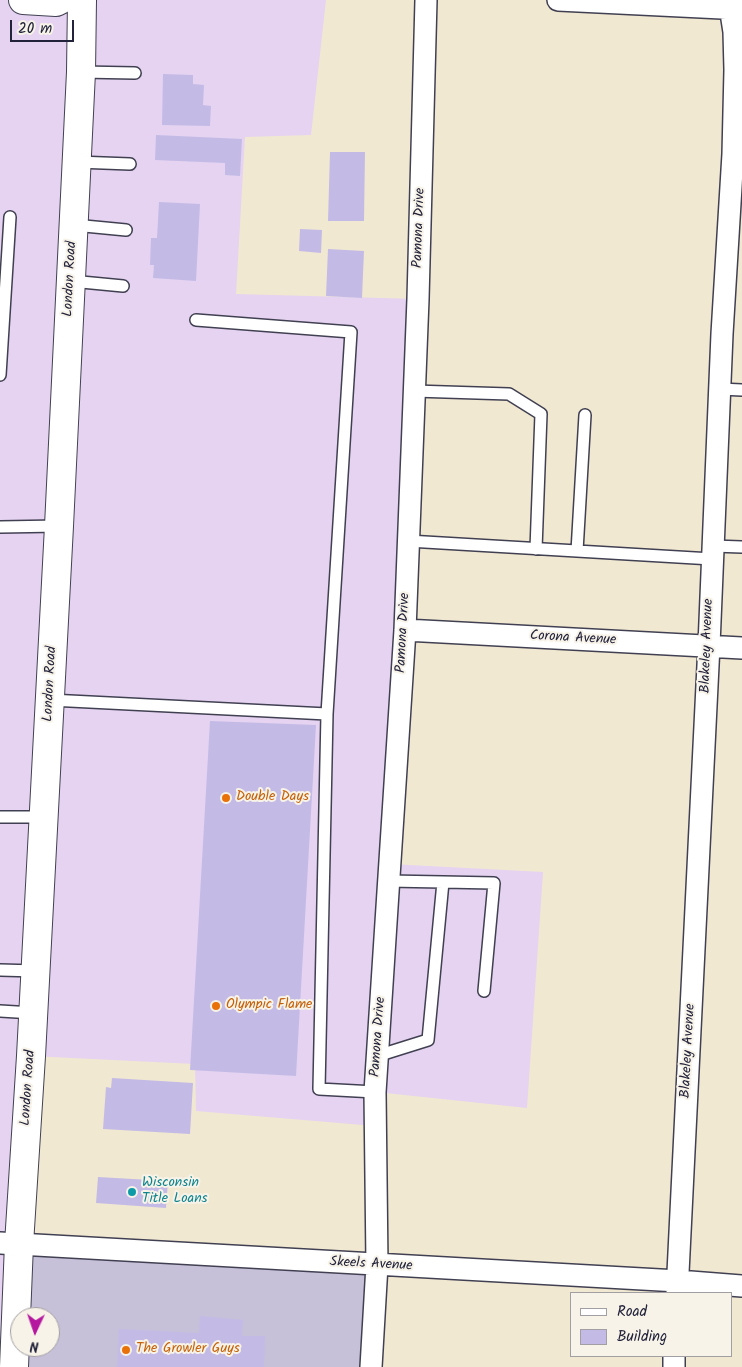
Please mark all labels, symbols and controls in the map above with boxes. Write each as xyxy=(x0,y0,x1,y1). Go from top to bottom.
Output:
scale bar xyxy=(12,10,76,42)
text: 20 m xyxy=(18,17,52,41)
street label: Pamona Drive xyxy=(410,187,430,269)
street label: London Road xyxy=(61,241,81,317)
street label: Pamona Drive xyxy=(394,592,414,674)
street label: Blakeley Avenue xyxy=(698,598,718,694)
street label: Corona Avenue xyxy=(529,628,617,650)
street label: London Road xyxy=(41,646,61,722)
place label: Double Days xyxy=(236,790,309,806)
marker: Double Days xyxy=(220,792,232,804)
street label: Pamona Drive xyxy=(368,996,390,1078)
place label: Olympic Flame xyxy=(226,998,312,1014)
marker: Olympic Flame xyxy=(210,1000,222,1012)
street label: Blakeley Avenue xyxy=(678,1003,700,1099)
street label: London Road xyxy=(18,1050,40,1126)
place label: Wisconsin Title Loans xyxy=(142,1176,208,1208)
marker: Wisconsin Title Loans xyxy=(126,1186,138,1198)
street label: Skeels Avenue xyxy=(329,1254,413,1276)
legend xyxy=(570,1292,732,1357)
text: Road xyxy=(617,1300,647,1324)
north arrow xyxy=(10,1307,60,1357)
text: Building xyxy=(617,1325,667,1349)
text: N xyxy=(29,1335,39,1357)
place label: The Growler Guys xyxy=(136,1342,240,1358)
marker: The Growler Guys xyxy=(120,1344,132,1356)

